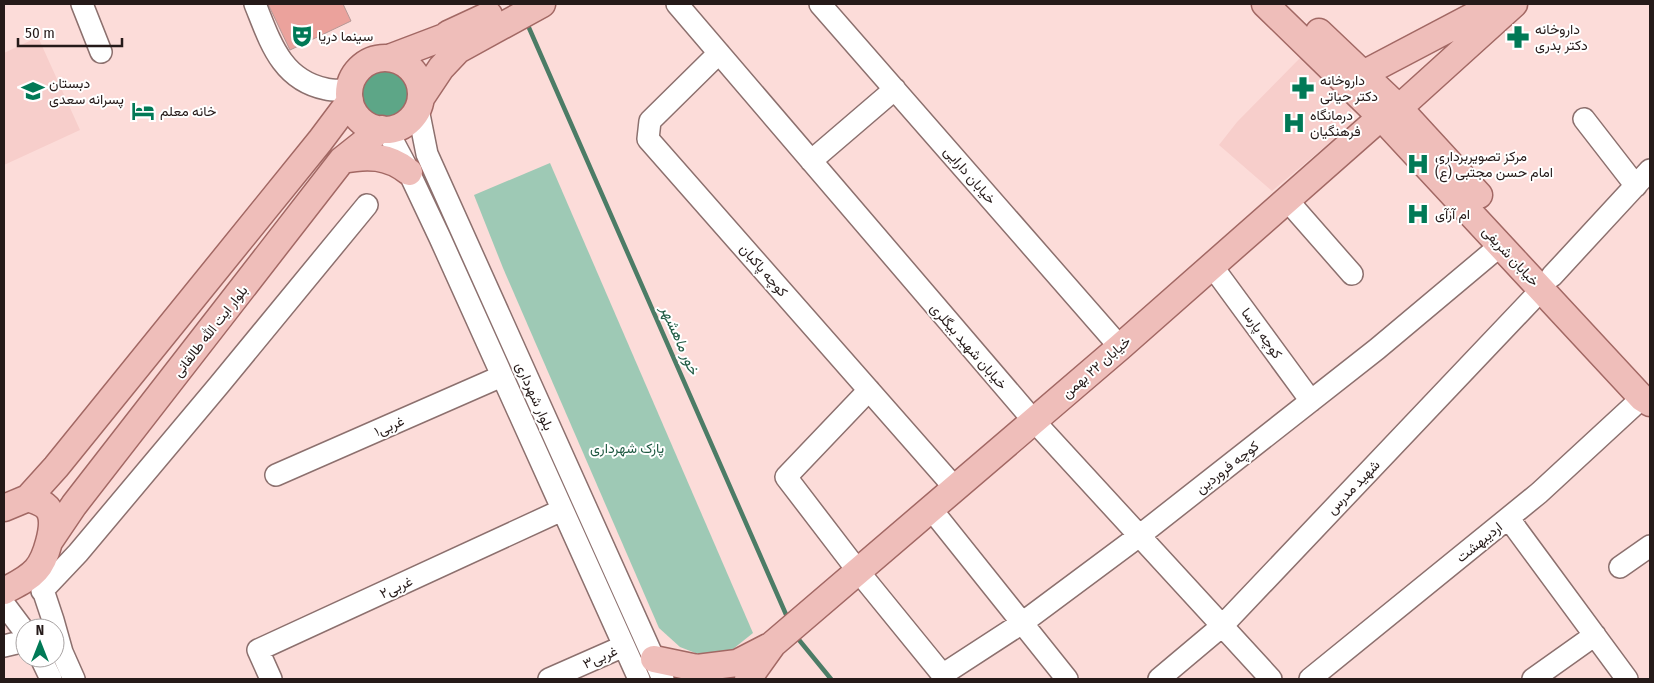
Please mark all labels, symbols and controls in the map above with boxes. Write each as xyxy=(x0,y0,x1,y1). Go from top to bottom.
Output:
scale bar xyxy=(18,15,121,47)
place label: داروخانه دکتر بدری xyxy=(1535,21,1588,54)
theatre icon: سینما دریا xyxy=(289,23,315,49)
text: 50 m xyxy=(25,24,55,42)
pharmacy icon: داروخانه دکتر بدری xyxy=(1505,24,1531,50)
place label: سینما دریا xyxy=(318,28,373,45)
place label: داروخانه دکتر حیاتی xyxy=(1320,72,1378,105)
place label: دبستان پسرانه سعدی xyxy=(49,75,124,109)
pharmacy icon: داروخانه دکتر حیاتی xyxy=(1290,75,1316,101)
school or university icon: دبستان پسرانه سعدی xyxy=(20,78,46,104)
hotel icon: خانه معلم xyxy=(130,98,156,124)
place label: خانه معلم xyxy=(160,103,216,120)
place label: درمانگاه فرهنگیان xyxy=(1310,107,1361,140)
hospital icon: درمانگاه فرهنگیان xyxy=(1281,110,1307,136)
street label: خیابان دارایی xyxy=(940,143,999,208)
place label: مرکز تصویربرداری امام حسن مجتبی (ع) xyxy=(1435,148,1553,183)
hospital icon: مرکز تصویربرداری امام حسن مجتبی (ع) xyxy=(1405,151,1431,177)
hospital icon: ام آرآی xyxy=(1405,201,1431,227)
place label: ام آرآی xyxy=(1435,206,1470,223)
street label: خیابان شریفی xyxy=(1479,223,1543,290)
street label: کوچه پاکبان xyxy=(735,240,791,301)
street label: بلوار ایت الله طالقانی xyxy=(169,282,251,380)
street label: خیابان شهید بیگلری xyxy=(927,300,1011,393)
water label: خور ماهشهر xyxy=(656,302,704,378)
street label: کوچه پارسا xyxy=(1237,305,1286,363)
street label: خیابان ۲۲ بهمن xyxy=(1058,333,1134,402)
street label: بلوار شهرداری xyxy=(512,359,557,433)
street label: ۱غربی xyxy=(372,412,407,441)
street label: کوچه فروردین xyxy=(1192,437,1263,498)
park label: پارک شهرداری xyxy=(590,440,664,458)
street label: شهید مدرس xyxy=(1323,457,1383,518)
street label: اردیبهشت xyxy=(1453,519,1506,566)
street label: ۲غربی xyxy=(377,573,415,602)
north arrow xyxy=(15,618,65,668)
text: N xyxy=(36,622,44,639)
street label: ۳غربی xyxy=(580,642,620,673)

